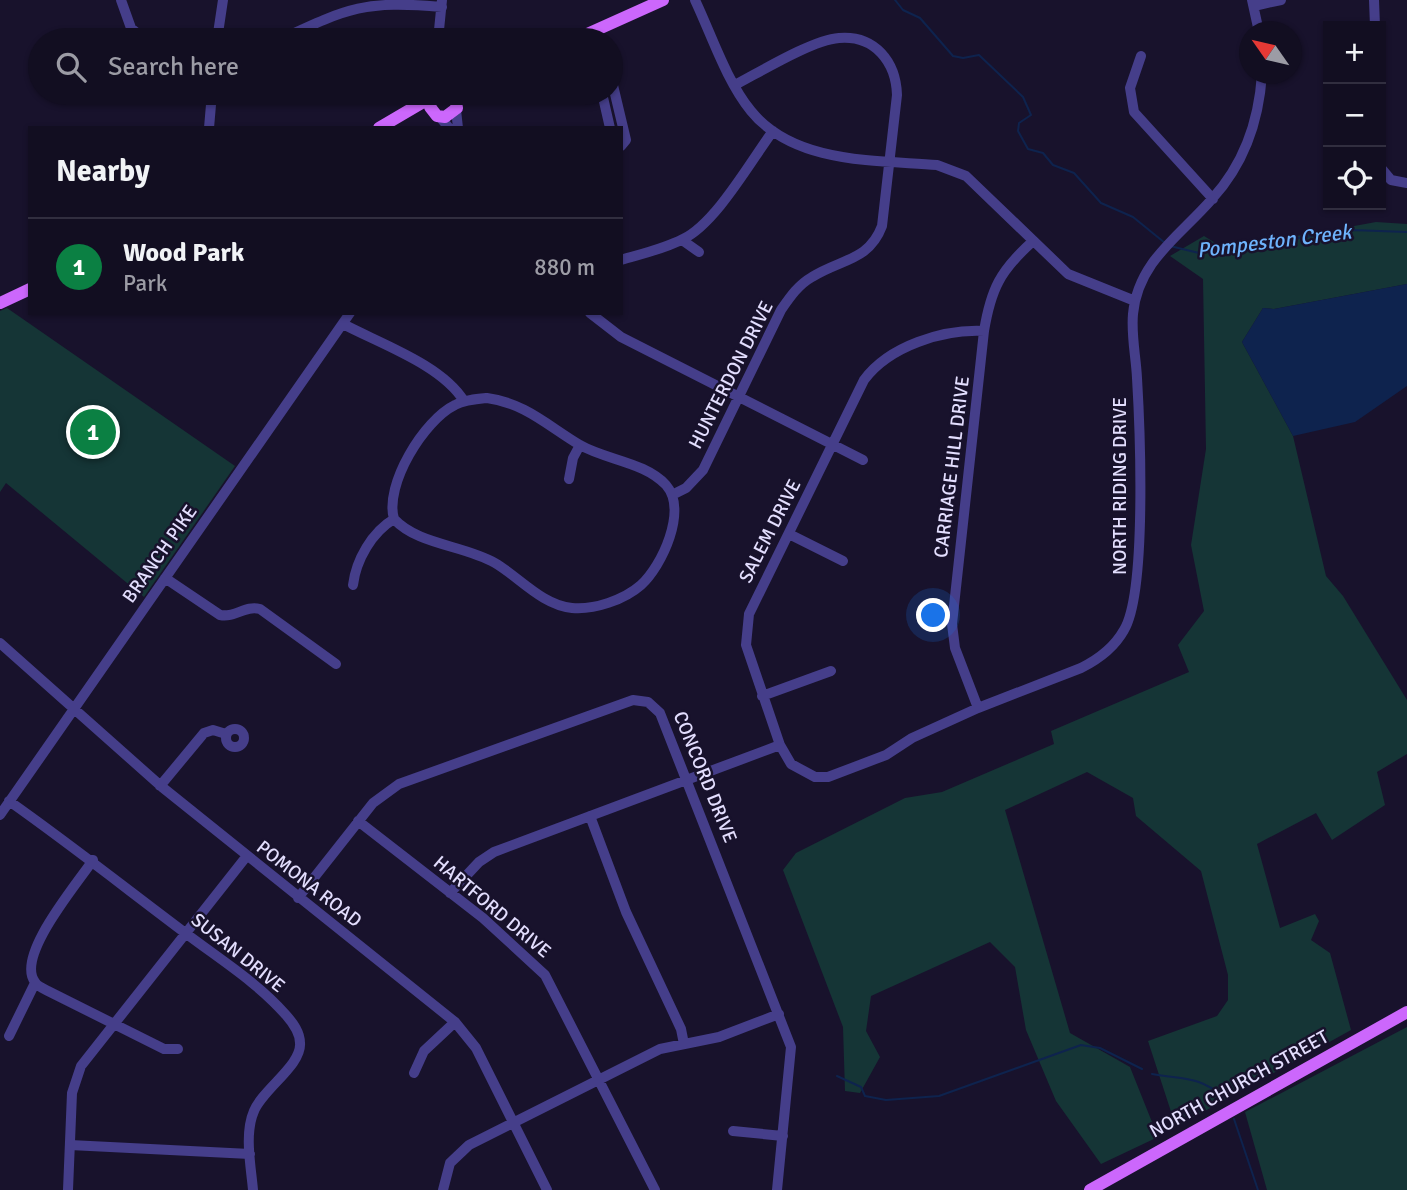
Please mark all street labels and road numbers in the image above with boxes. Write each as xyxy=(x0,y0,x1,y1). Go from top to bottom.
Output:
street label: HUNTERDON DRIVE xyxy=(683,297,779,453)
street label: CARRIAGE HILL DRIVE xyxy=(929,375,975,559)
street label: NORTH RIDING DRIVE xyxy=(1108,397,1132,575)
street label: SALEM DRIVE xyxy=(734,475,806,587)
street label: BRANCH PIKE xyxy=(117,500,203,608)
street label: CONCORD DRIVE xyxy=(668,708,742,846)
street label: POMONA ROAD xyxy=(252,835,366,933)
street label: HARTFORD DRIVE xyxy=(428,851,556,963)
street label: SUSAN DRIVE xyxy=(186,908,290,998)
street label: NORTH CHURCH STREET xyxy=(1145,1024,1333,1143)

